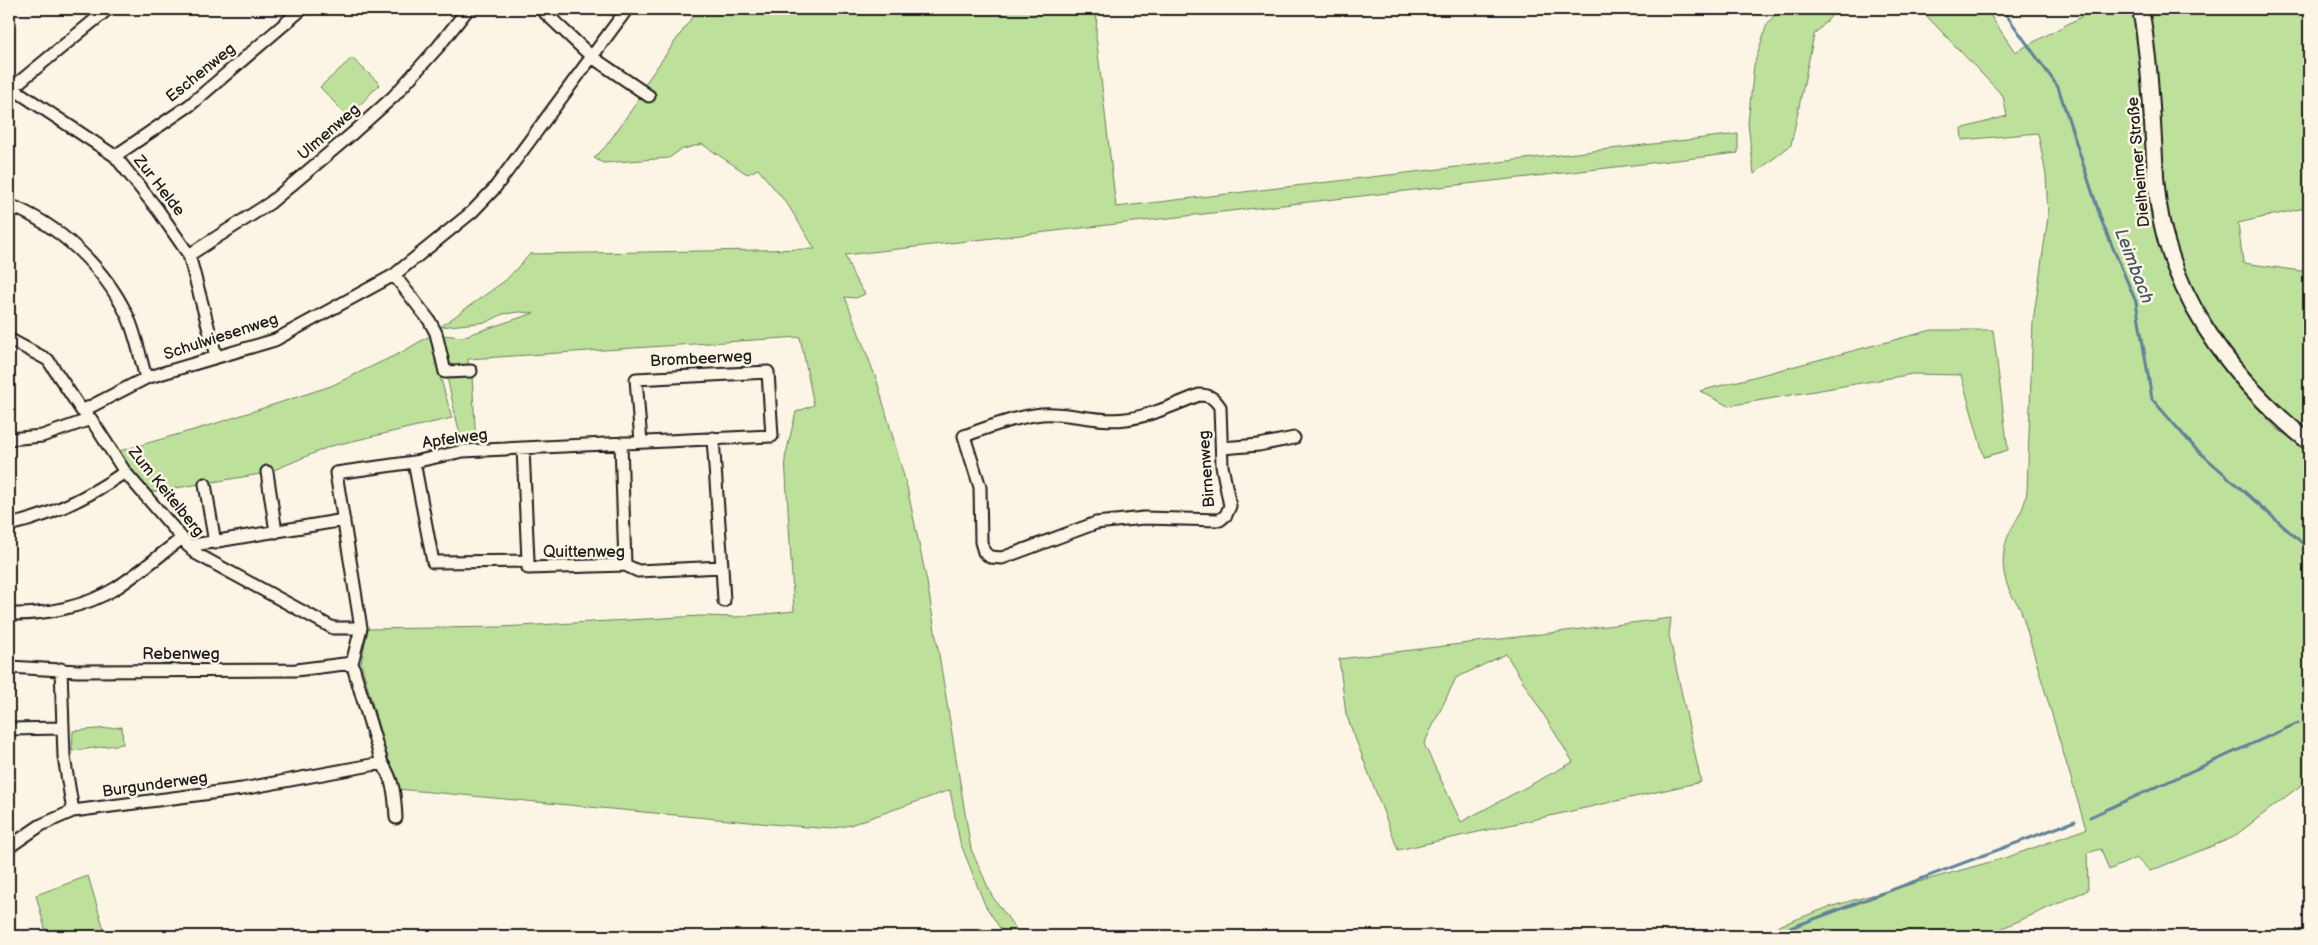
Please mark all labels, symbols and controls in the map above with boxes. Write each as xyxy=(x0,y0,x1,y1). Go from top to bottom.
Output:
street label: Eschenweg xyxy=(163,39,239,107)
street label: Dielheimer Straße xyxy=(2124,96,2154,228)
street label: Ulmenweg xyxy=(294,100,364,164)
street label: Zur Helde xyxy=(129,151,189,221)
water label: Leimbach xyxy=(2110,226,2158,307)
street label: Schulwiesenweg xyxy=(161,310,281,364)
street label: Brombeerweg xyxy=(650,347,752,371)
street label: Apfelweg xyxy=(421,425,489,453)
street label: Birnenweg xyxy=(1195,430,1219,508)
street label: Zum Keitelberg xyxy=(123,443,208,541)
street label: Quittenweg xyxy=(543,543,625,562)
street label: Rebenweg xyxy=(142,645,220,664)
street label: Burgunderweg xyxy=(101,768,209,802)

